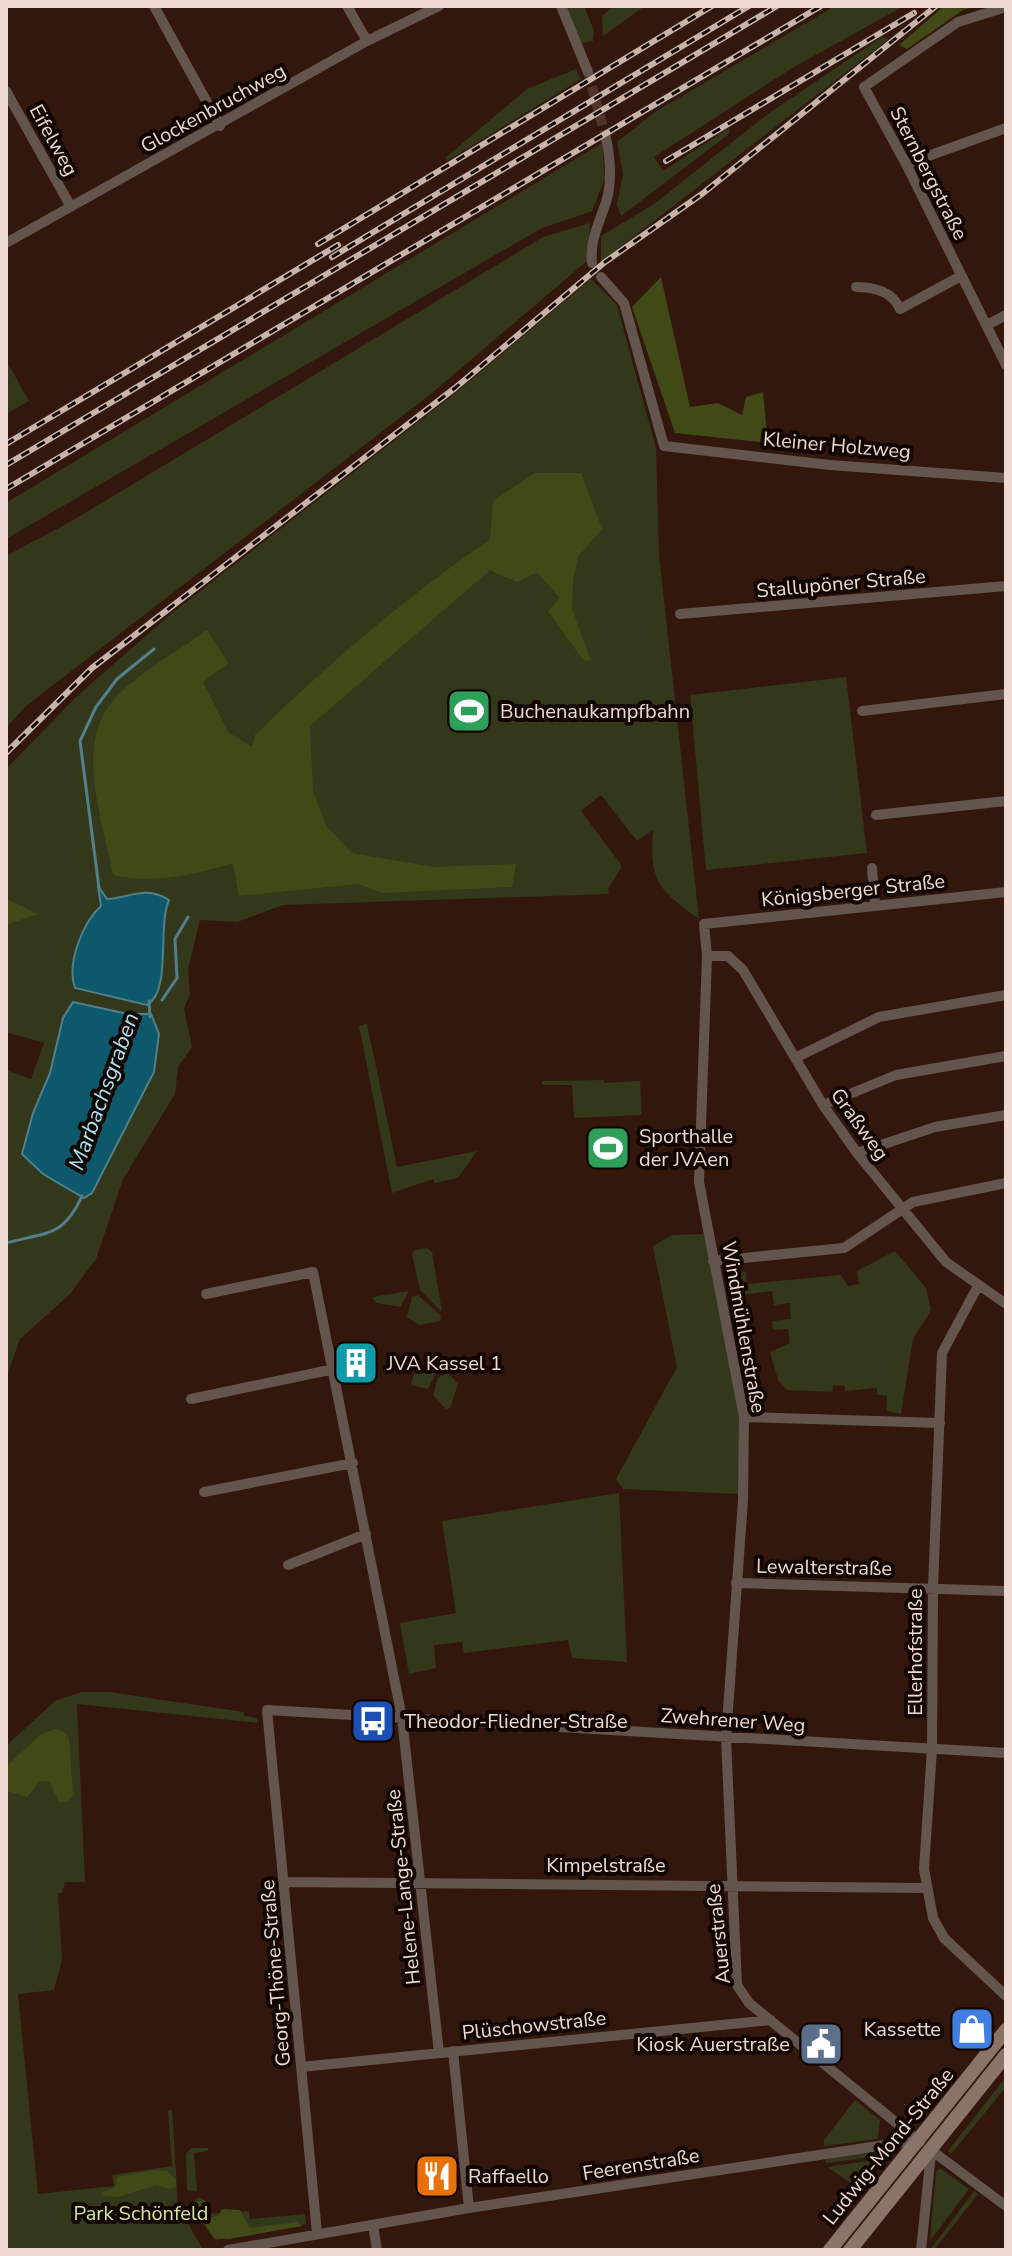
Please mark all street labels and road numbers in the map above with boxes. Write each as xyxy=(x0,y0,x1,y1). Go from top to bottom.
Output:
street label: Glockenbruchweg xyxy=(136,57,291,160)
street label: Eifelweg xyxy=(23,100,84,181)
street label: Sternbergstraße xyxy=(883,102,974,245)
street label: Kleiner Holzweg xyxy=(762,426,912,465)
street label: Stallupöner Straße xyxy=(755,563,927,604)
street label: Königsberger Straße xyxy=(760,867,946,914)
street label: Graßweg xyxy=(824,1083,895,1166)
street label: Windmühlenstraße xyxy=(715,1239,772,1415)
street label: Lewalterstraße xyxy=(756,1553,892,1582)
street label: Ellerhofstraße xyxy=(902,1588,929,1716)
street label: Zwehrener Weg xyxy=(660,1702,806,1739)
street label: Helene-Lange-Straße xyxy=(380,1788,427,1986)
street label: Kimpelstraße xyxy=(546,1852,666,1879)
street label: Georg-Thöne-Straße xyxy=(254,1878,297,2067)
street label: Auerstraße xyxy=(700,1882,737,1985)
street label: Plüschowstraße xyxy=(461,2005,607,2046)
street label: Ludwig-Mond-Straße xyxy=(817,2062,960,2230)
street label: Feerenstraße xyxy=(581,2142,701,2187)

